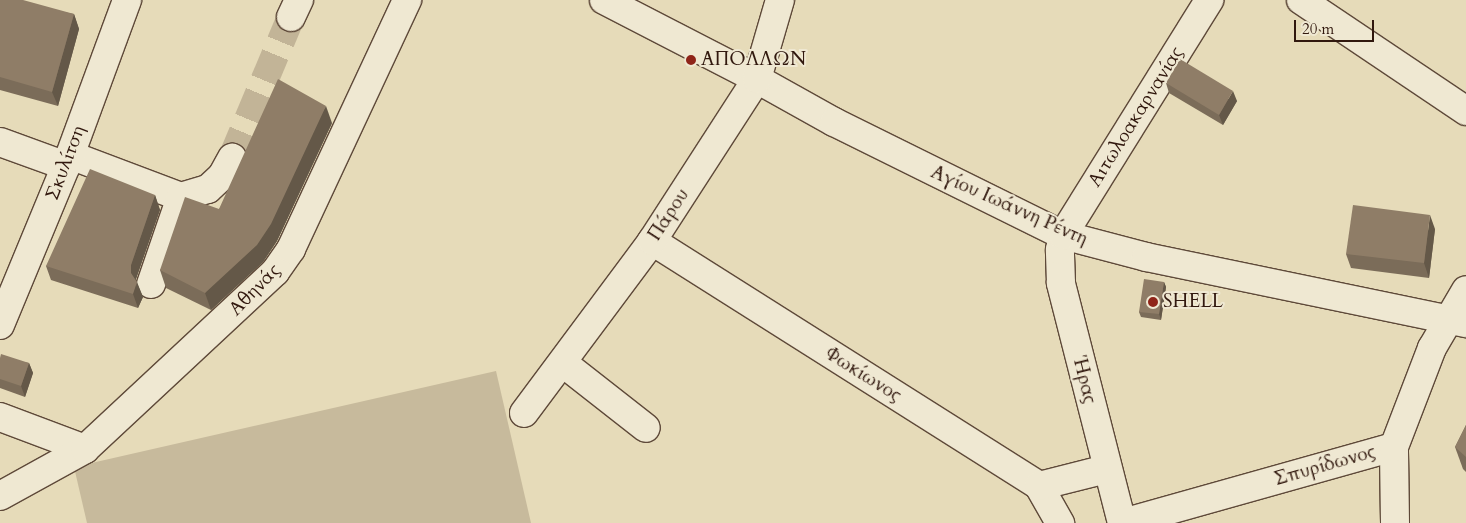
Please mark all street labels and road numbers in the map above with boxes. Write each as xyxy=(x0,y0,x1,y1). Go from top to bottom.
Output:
street label: Αιτωλοακαρνανίας xyxy=(1084,43,1188,191)
street label: Σκυλίτση xyxy=(41,122,91,204)
street label: Αγίου Ιωάννη Ρέντη xyxy=(927,161,1091,251)
street label: Πάρου xyxy=(644,185,694,245)
street label: Αθηνάς xyxy=(225,259,285,321)
street label: Φωκίωνος xyxy=(821,343,905,407)
street label: Ήρας xyxy=(1067,354,1101,406)
street label: Σπυρίδωνος xyxy=(1272,441,1378,491)

